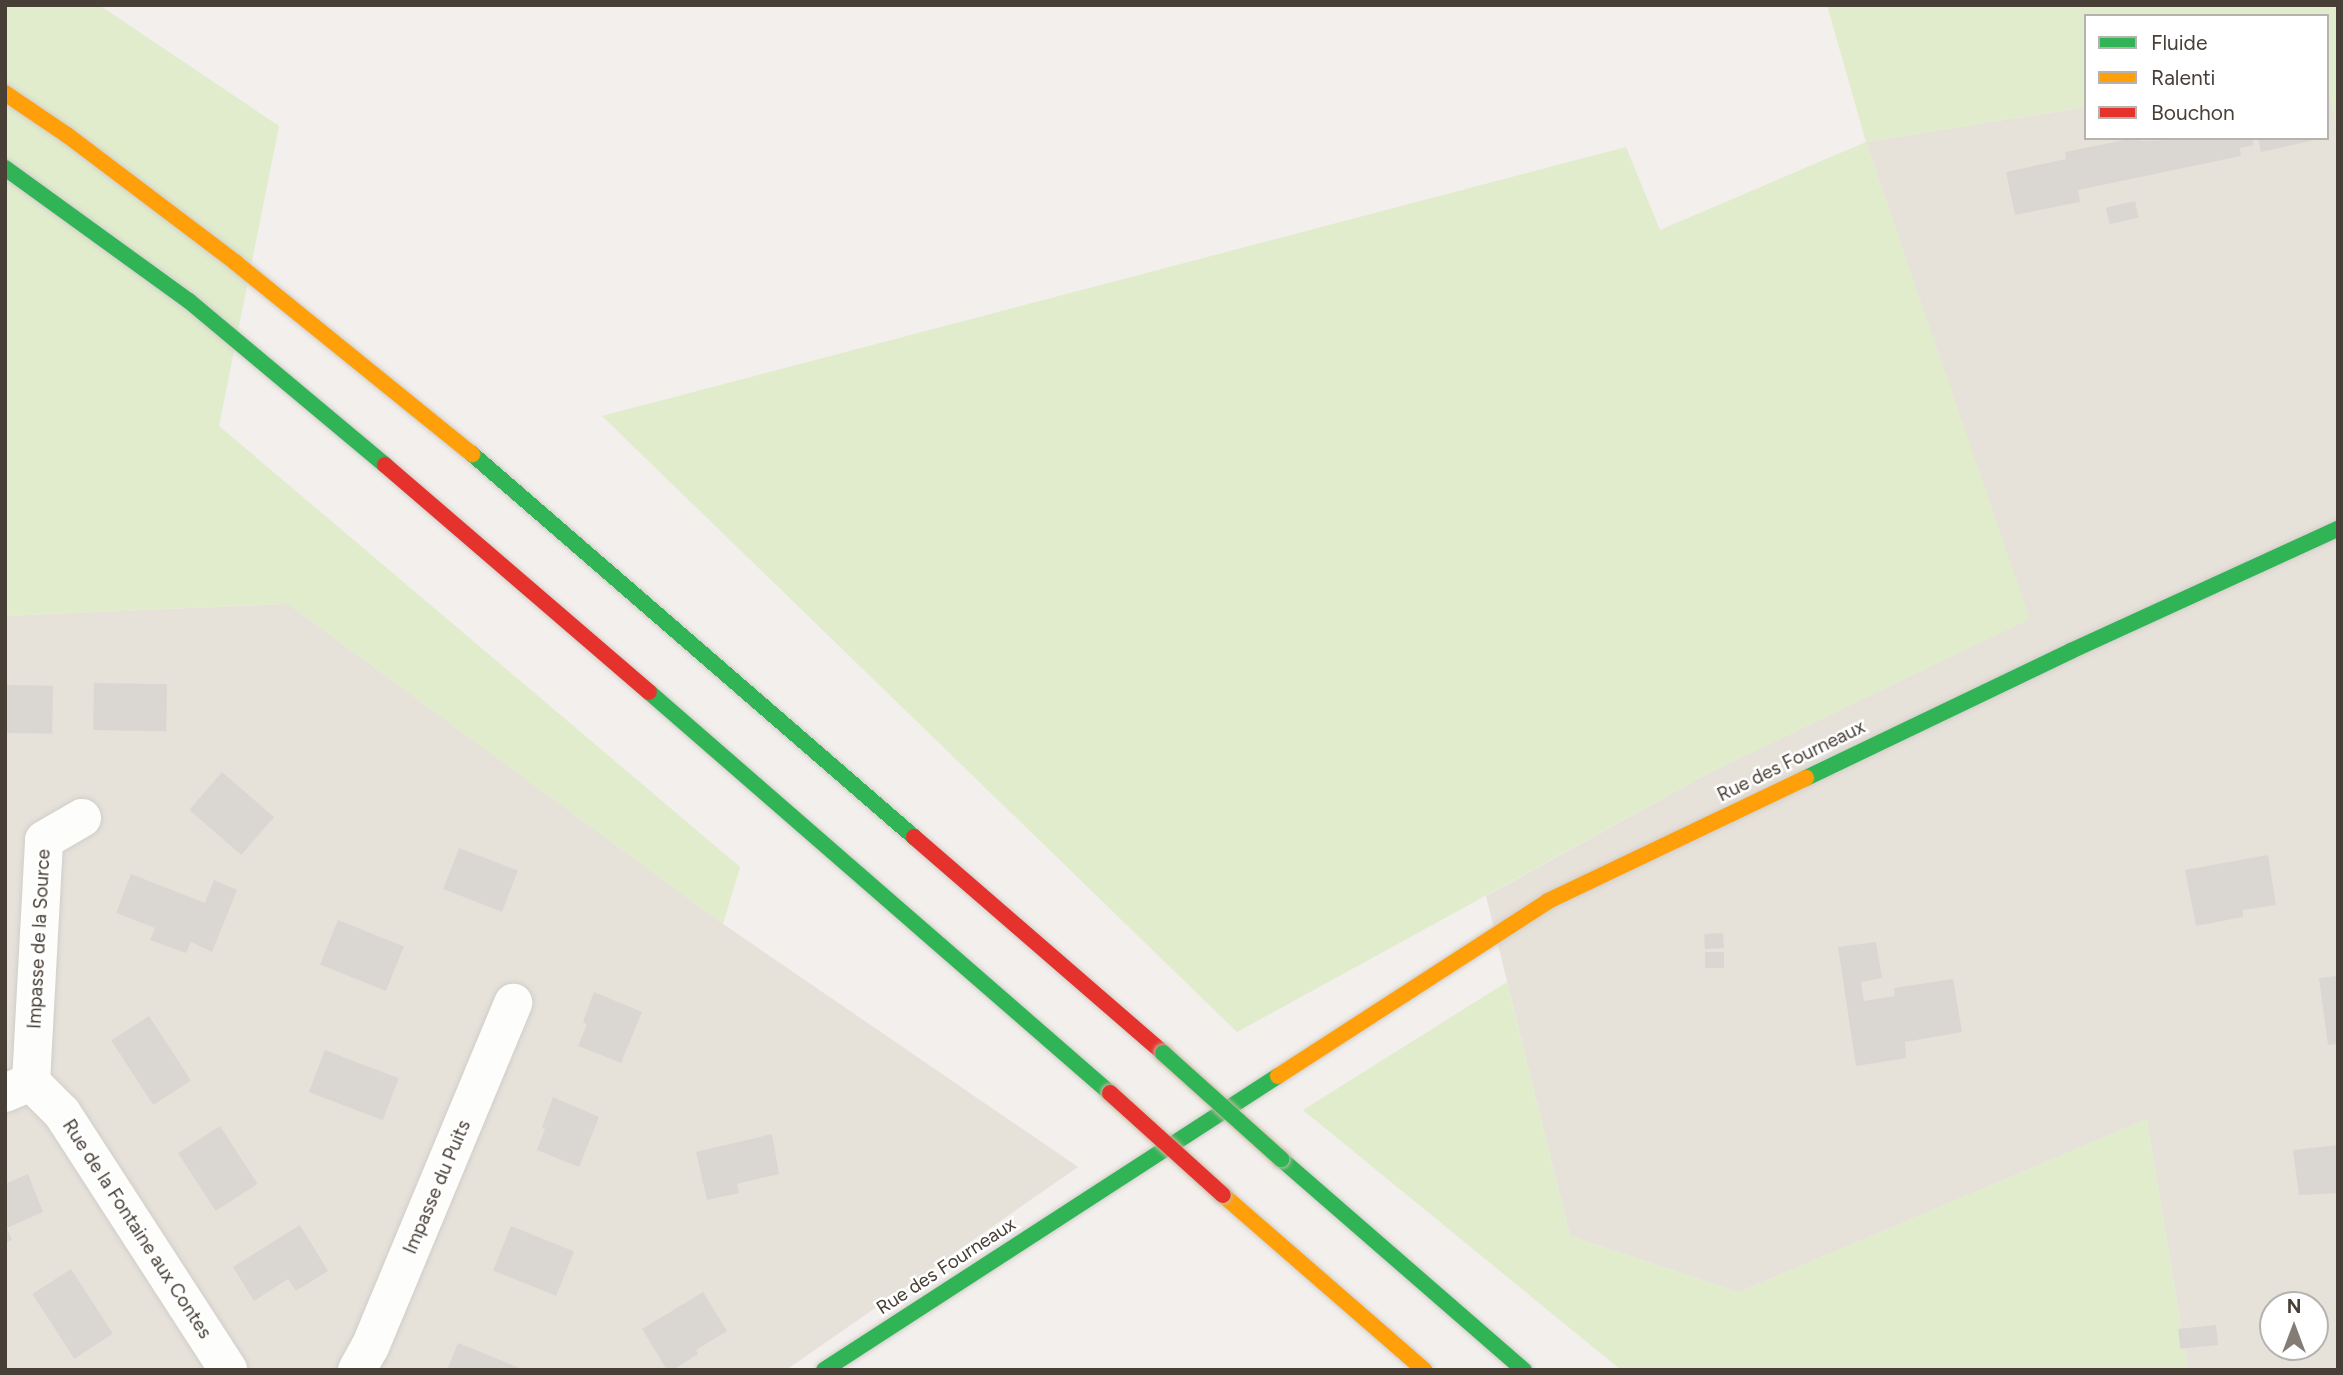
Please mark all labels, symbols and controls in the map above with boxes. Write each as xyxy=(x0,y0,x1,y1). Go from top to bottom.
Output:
legend xyxy=(2084,14,2329,140)
text: Fluide xyxy=(2151,30,2207,55)
text: Ralenti xyxy=(2151,65,2215,90)
text: Bouchon xyxy=(2151,100,2235,125)
street label: Rue des Fourneaux xyxy=(1714,715,1868,807)
street label: Impasse de la Source xyxy=(23,848,55,1030)
street label: Rue de la Fontaine aux Contes xyxy=(58,1115,216,1343)
street label: Impasse du Puits xyxy=(398,1117,476,1257)
street label: Rue des Fourneaux xyxy=(872,1213,1020,1319)
north arrow xyxy=(2259,1291,2329,1361)
text: N xyxy=(2287,1295,2301,1318)

